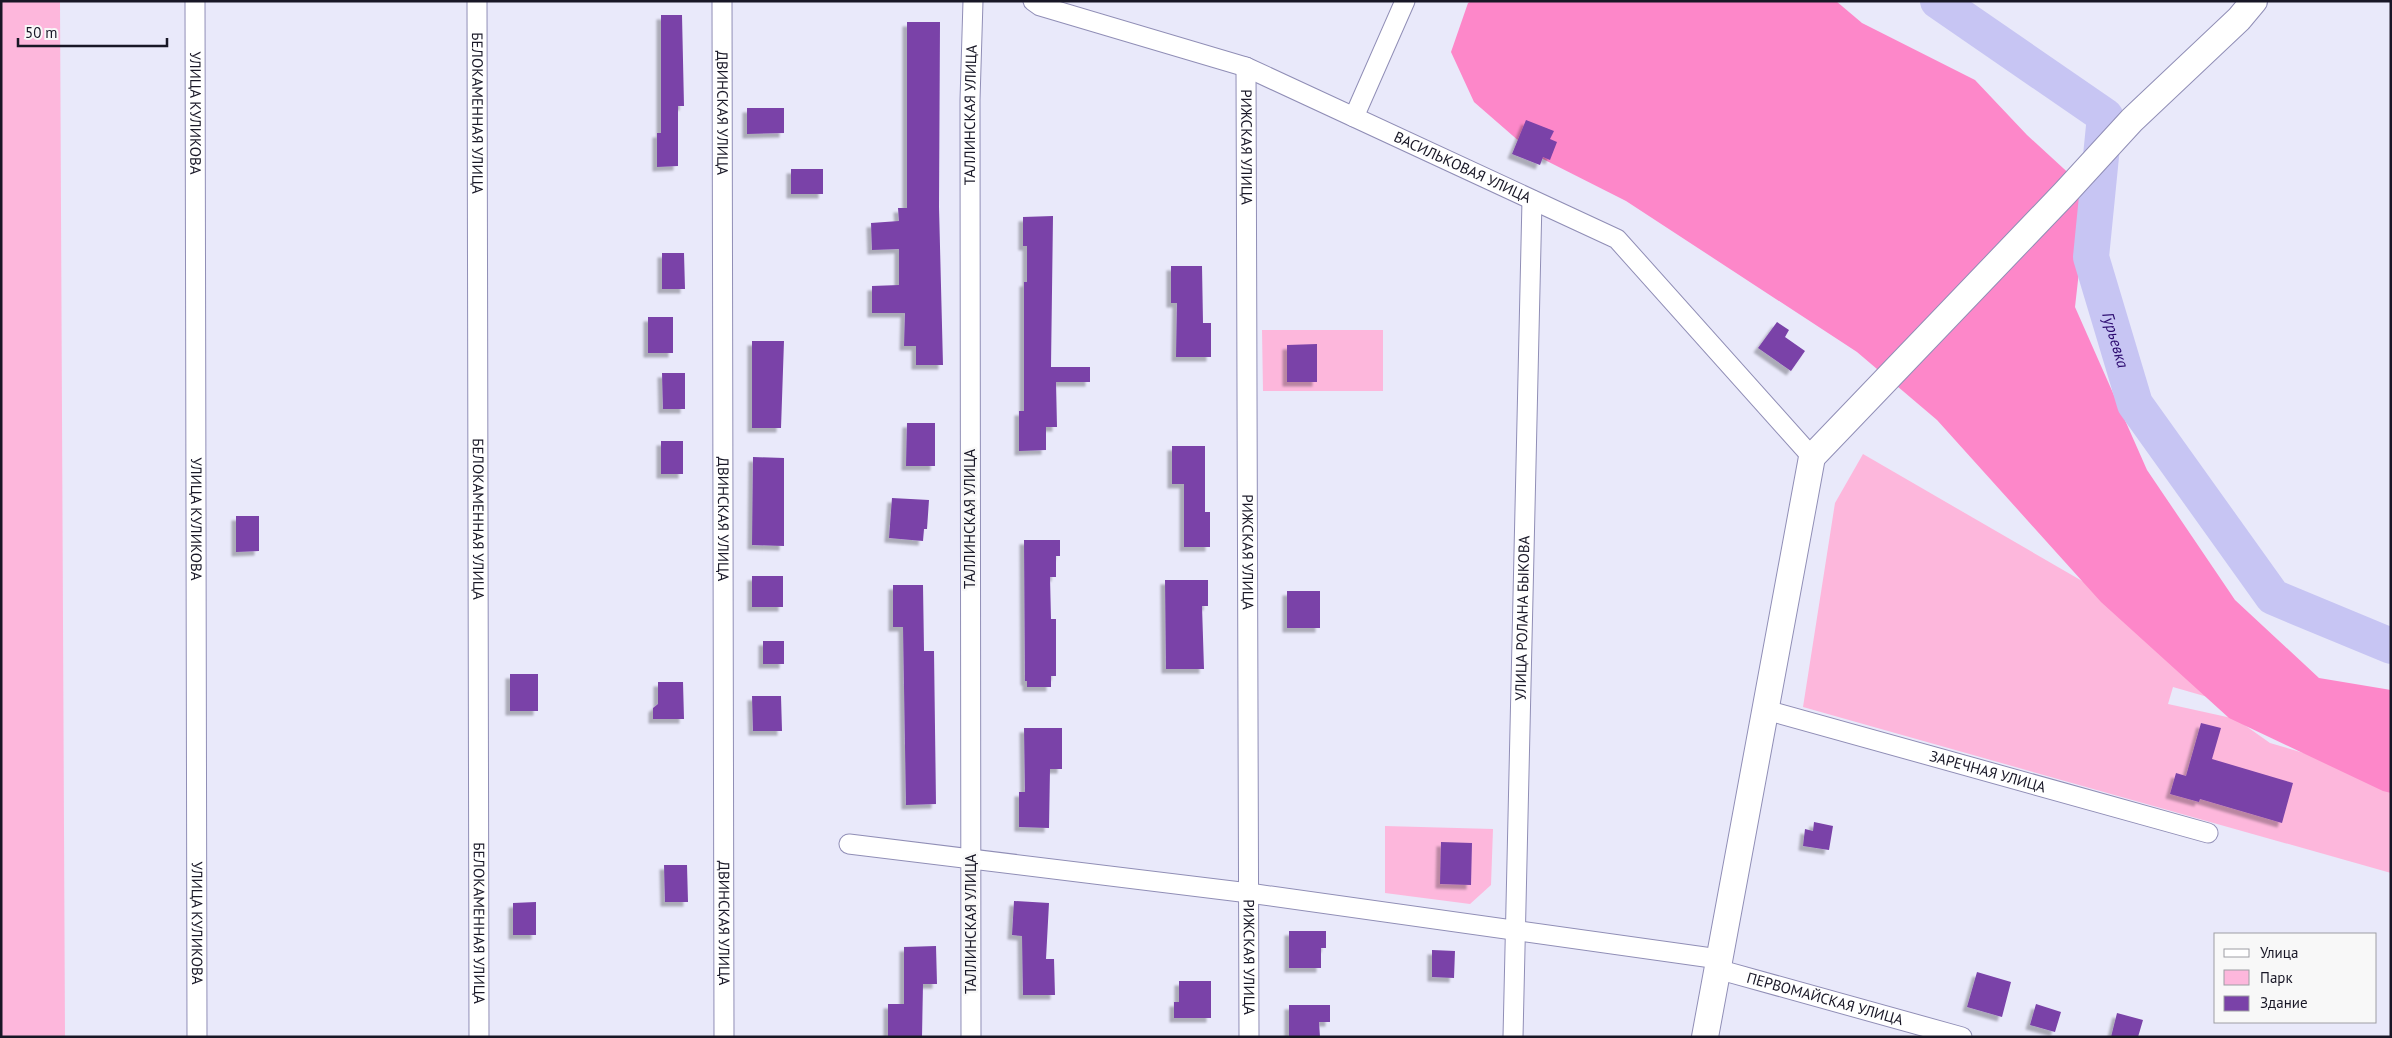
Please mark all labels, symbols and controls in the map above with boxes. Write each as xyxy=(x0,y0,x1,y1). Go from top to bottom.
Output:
scale bar xyxy=(18,15,166,47)
text: 50 m xyxy=(25,23,58,42)
street label: БЕЛОКАМЕННАЯ УЛИЦА xyxy=(468,32,487,194)
street label: ТАЛЛИНСКАЯ УЛИЦА xyxy=(960,44,981,185)
street label: УЛИЦА КУЛИКОВА xyxy=(186,51,205,175)
street label: ДВИНСКАЯ УЛИЦА xyxy=(713,51,732,175)
street label: РИЖСКАЯ УЛИЦА xyxy=(1237,89,1256,205)
street label: ВАСИЛЬКОВАЯ УЛИЦА xyxy=(1391,127,1534,207)
water label: Гурьевка xyxy=(2098,310,2134,370)
street label: БЕЛОКАМЕННАЯ УЛИЦА xyxy=(469,438,488,600)
street label: ТАЛЛИНСКАЯ УЛИЦА xyxy=(960,449,979,589)
street label: УЛИЦА КУЛИКОВА xyxy=(187,457,206,581)
street label: ДВИНСКАЯ УЛИЦА xyxy=(714,457,733,581)
street label: РИЖСКАЯ УЛИЦА xyxy=(1238,494,1258,610)
street label: УЛИЦА РОЛАНА БЫКОВА xyxy=(1511,535,1533,701)
street label: ЗАРЕЧНАЯ УЛИЦА xyxy=(1927,746,2048,796)
street label: БЕЛОКАМЕННАЯ УЛИЦА xyxy=(470,842,489,1004)
street label: ТАЛЛИНСКАЯ УЛИЦА xyxy=(961,854,980,994)
street label: УЛИЦА КУЛИКОВА xyxy=(188,861,207,985)
street label: ДВИНСКАЯ УЛИЦА xyxy=(715,861,734,985)
street label: РИЖСКАЯ УЛИЦА xyxy=(1240,899,1259,1015)
legend xyxy=(2214,933,2377,1023)
text: Улица xyxy=(2260,943,2298,962)
street label: ПЕРВОМАЙСКАЯ УЛИЦА xyxy=(1745,968,1906,1029)
text: Парк xyxy=(2260,968,2293,987)
text: Здание xyxy=(2260,993,2308,1012)

